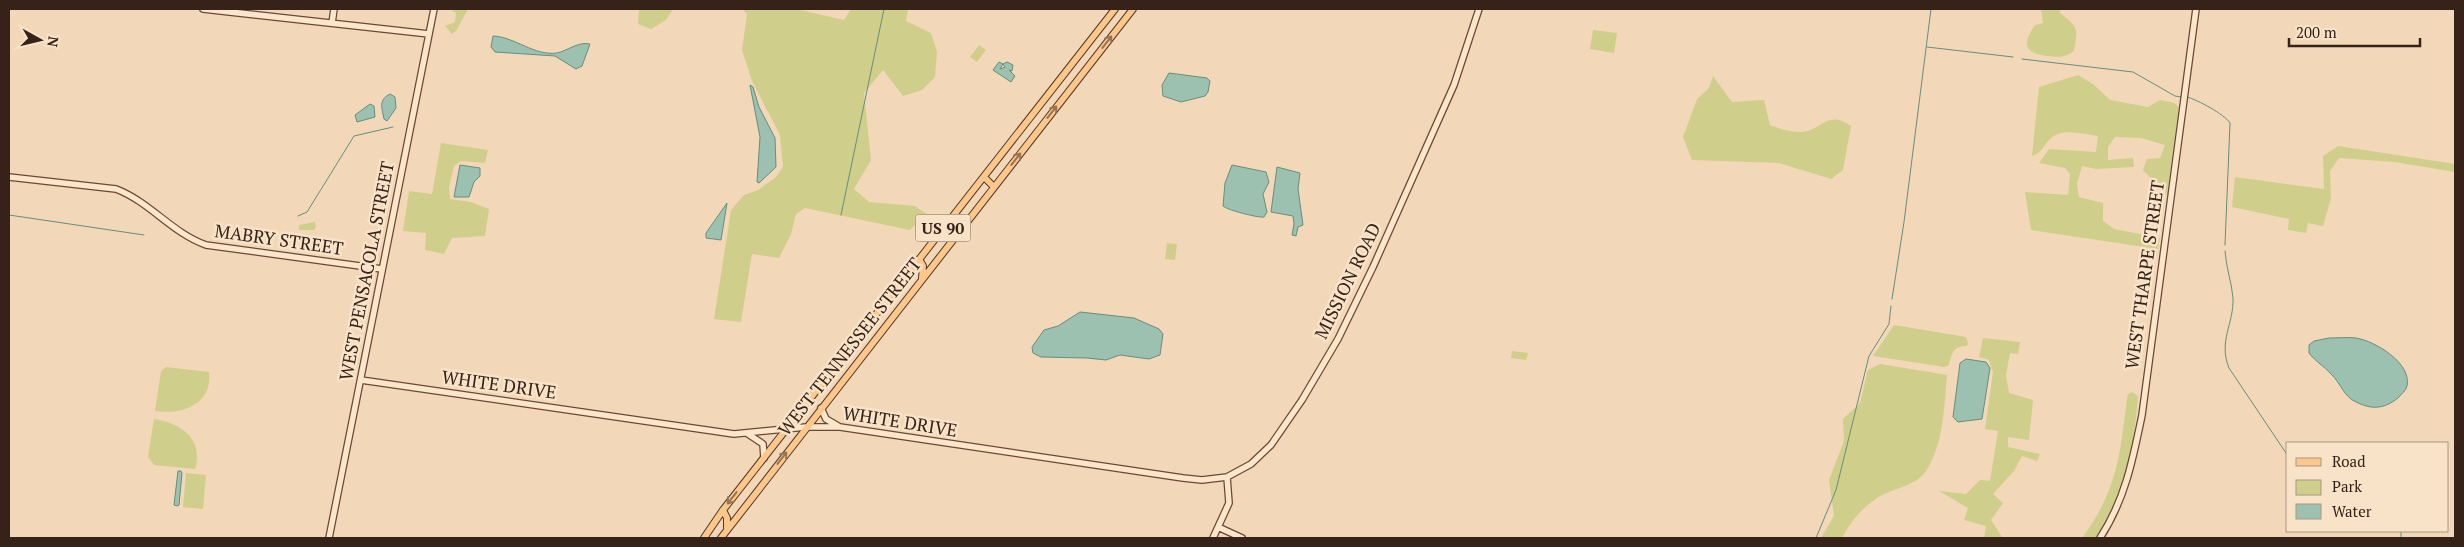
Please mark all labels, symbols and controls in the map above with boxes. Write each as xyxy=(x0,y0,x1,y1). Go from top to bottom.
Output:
north arrow xyxy=(15,15,65,65)
scale bar xyxy=(2289,15,2420,47)
text: 200 m xyxy=(2296,22,2337,42)
text: N xyxy=(43,35,64,49)
one-way arrow xyxy=(1101,36,1112,49)
one-way arrow xyxy=(1047,105,1057,119)
one-way arrow xyxy=(1010,153,1021,166)
street label: WEST PENSACOLA STREET xyxy=(333,159,399,382)
street label: WEST THARPE STREET xyxy=(2119,179,2169,371)
road number: US 90 xyxy=(916,214,970,242)
street label: MABRY STREET xyxy=(213,218,345,260)
street label: MISSION ROAD xyxy=(1309,218,1386,343)
street label: WEST TENNESSEE STREET xyxy=(772,252,926,440)
street label: WHITE DRIVE xyxy=(440,364,558,404)
street label: WHITE DRIVE xyxy=(841,400,959,442)
legend xyxy=(2286,442,2449,532)
text: Road xyxy=(2332,451,2365,471)
one-way arrow xyxy=(776,452,787,465)
text: Park xyxy=(2332,476,2362,496)
one-way arrow xyxy=(727,491,738,504)
text: Water xyxy=(2332,501,2372,521)

